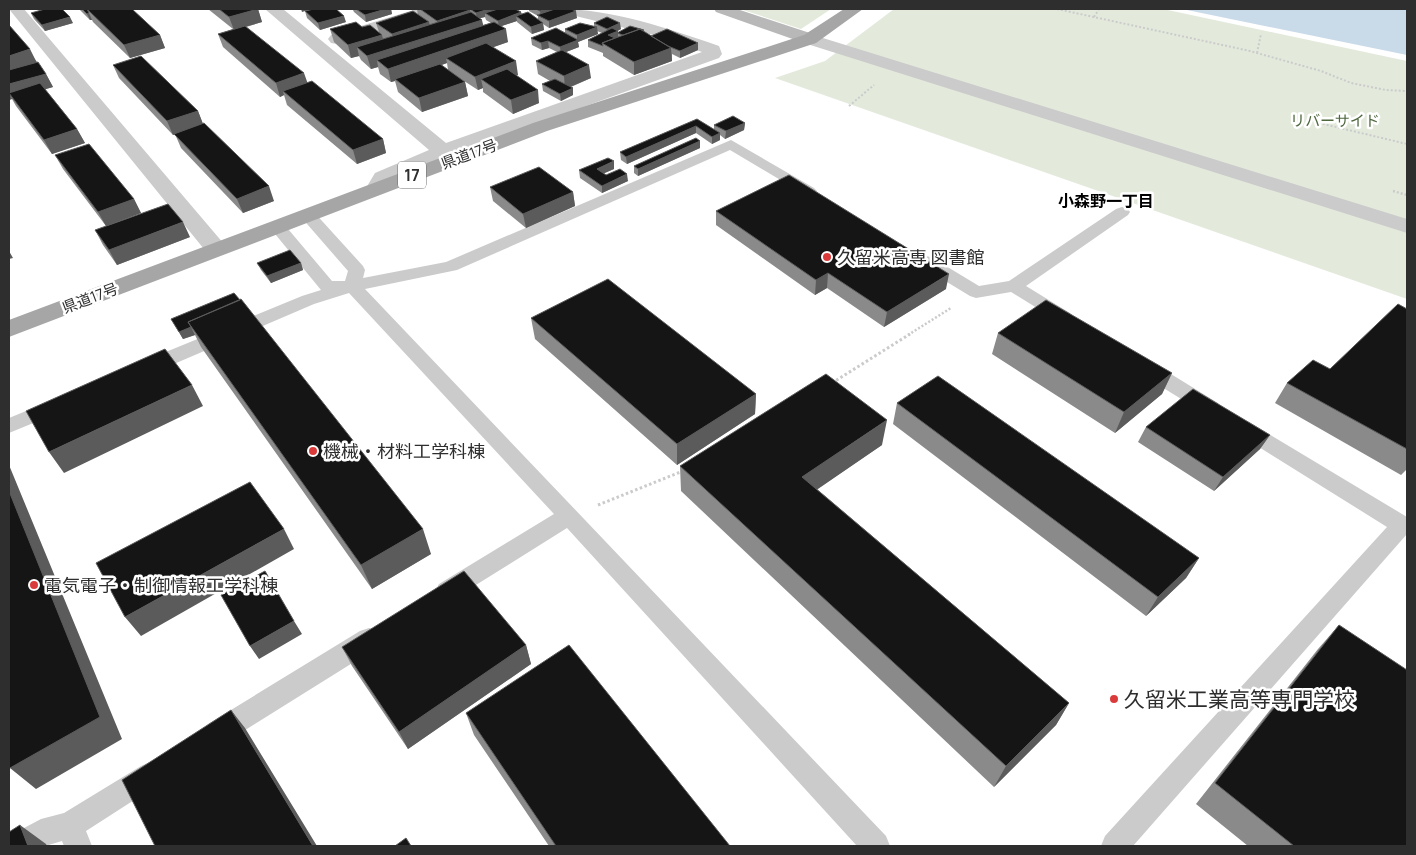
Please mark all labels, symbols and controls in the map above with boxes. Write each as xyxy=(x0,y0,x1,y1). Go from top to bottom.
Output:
park label: リバーサイド xyxy=(1290,110,1380,131)
street label: 県道17号 xyxy=(438,134,500,174)
road number: 17 xyxy=(398,162,426,188)
district label: 小森野一丁目 xyxy=(1058,190,1154,212)
place label: 久留米高専 図書館 xyxy=(837,245,985,269)
marker: 久留米高専 図書館 xyxy=(821,251,833,263)
street label: 県道17号 xyxy=(59,278,121,318)
place label: 機械・材料工学科棟 xyxy=(323,439,485,463)
marker: 機械・材料工学科棟 xyxy=(307,445,319,457)
place label: 電気電子・制御情報工学科棟 xyxy=(44,573,278,597)
marker: 電気電子・制御情報工学科棟 xyxy=(28,579,40,591)
place label: 久留米工業高等専門学校 xyxy=(1124,685,1355,713)
marker: 久留米工業高等専門学校 xyxy=(1108,693,1120,705)

